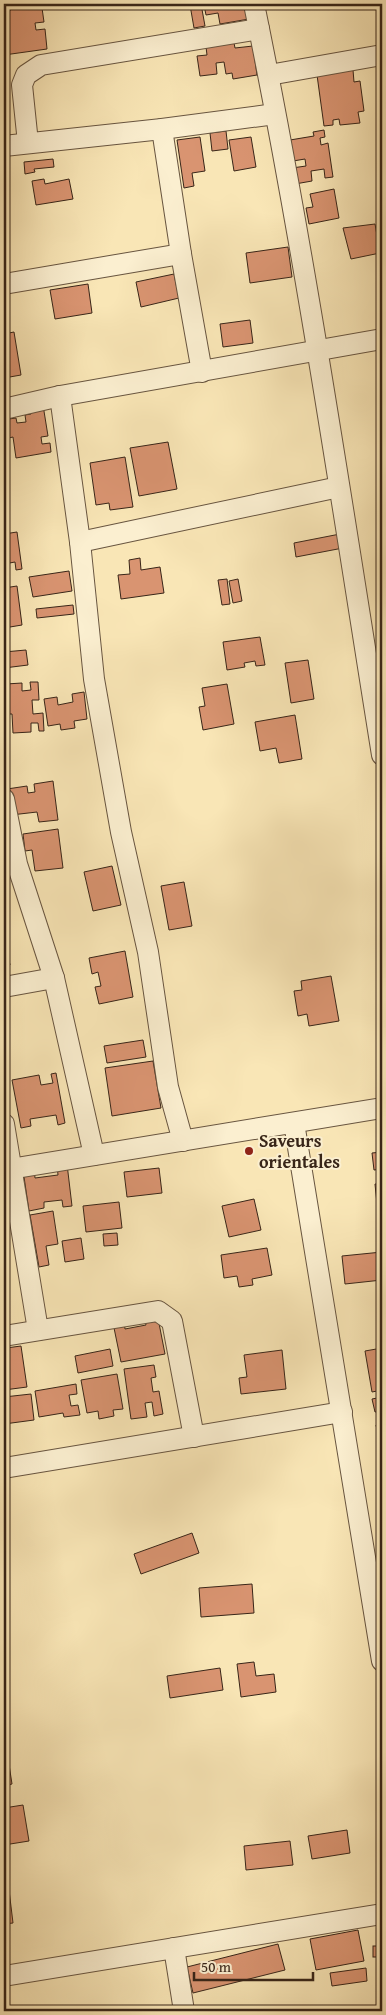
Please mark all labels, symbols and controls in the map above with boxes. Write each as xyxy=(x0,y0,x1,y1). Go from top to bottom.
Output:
place label: Saveurs orientales xyxy=(259,1127,340,1175)
marker: Saveurs orientales xyxy=(243,1145,255,1157)
scale bar xyxy=(194,1950,312,1982)
text: 50 m xyxy=(201,1956,232,1977)

